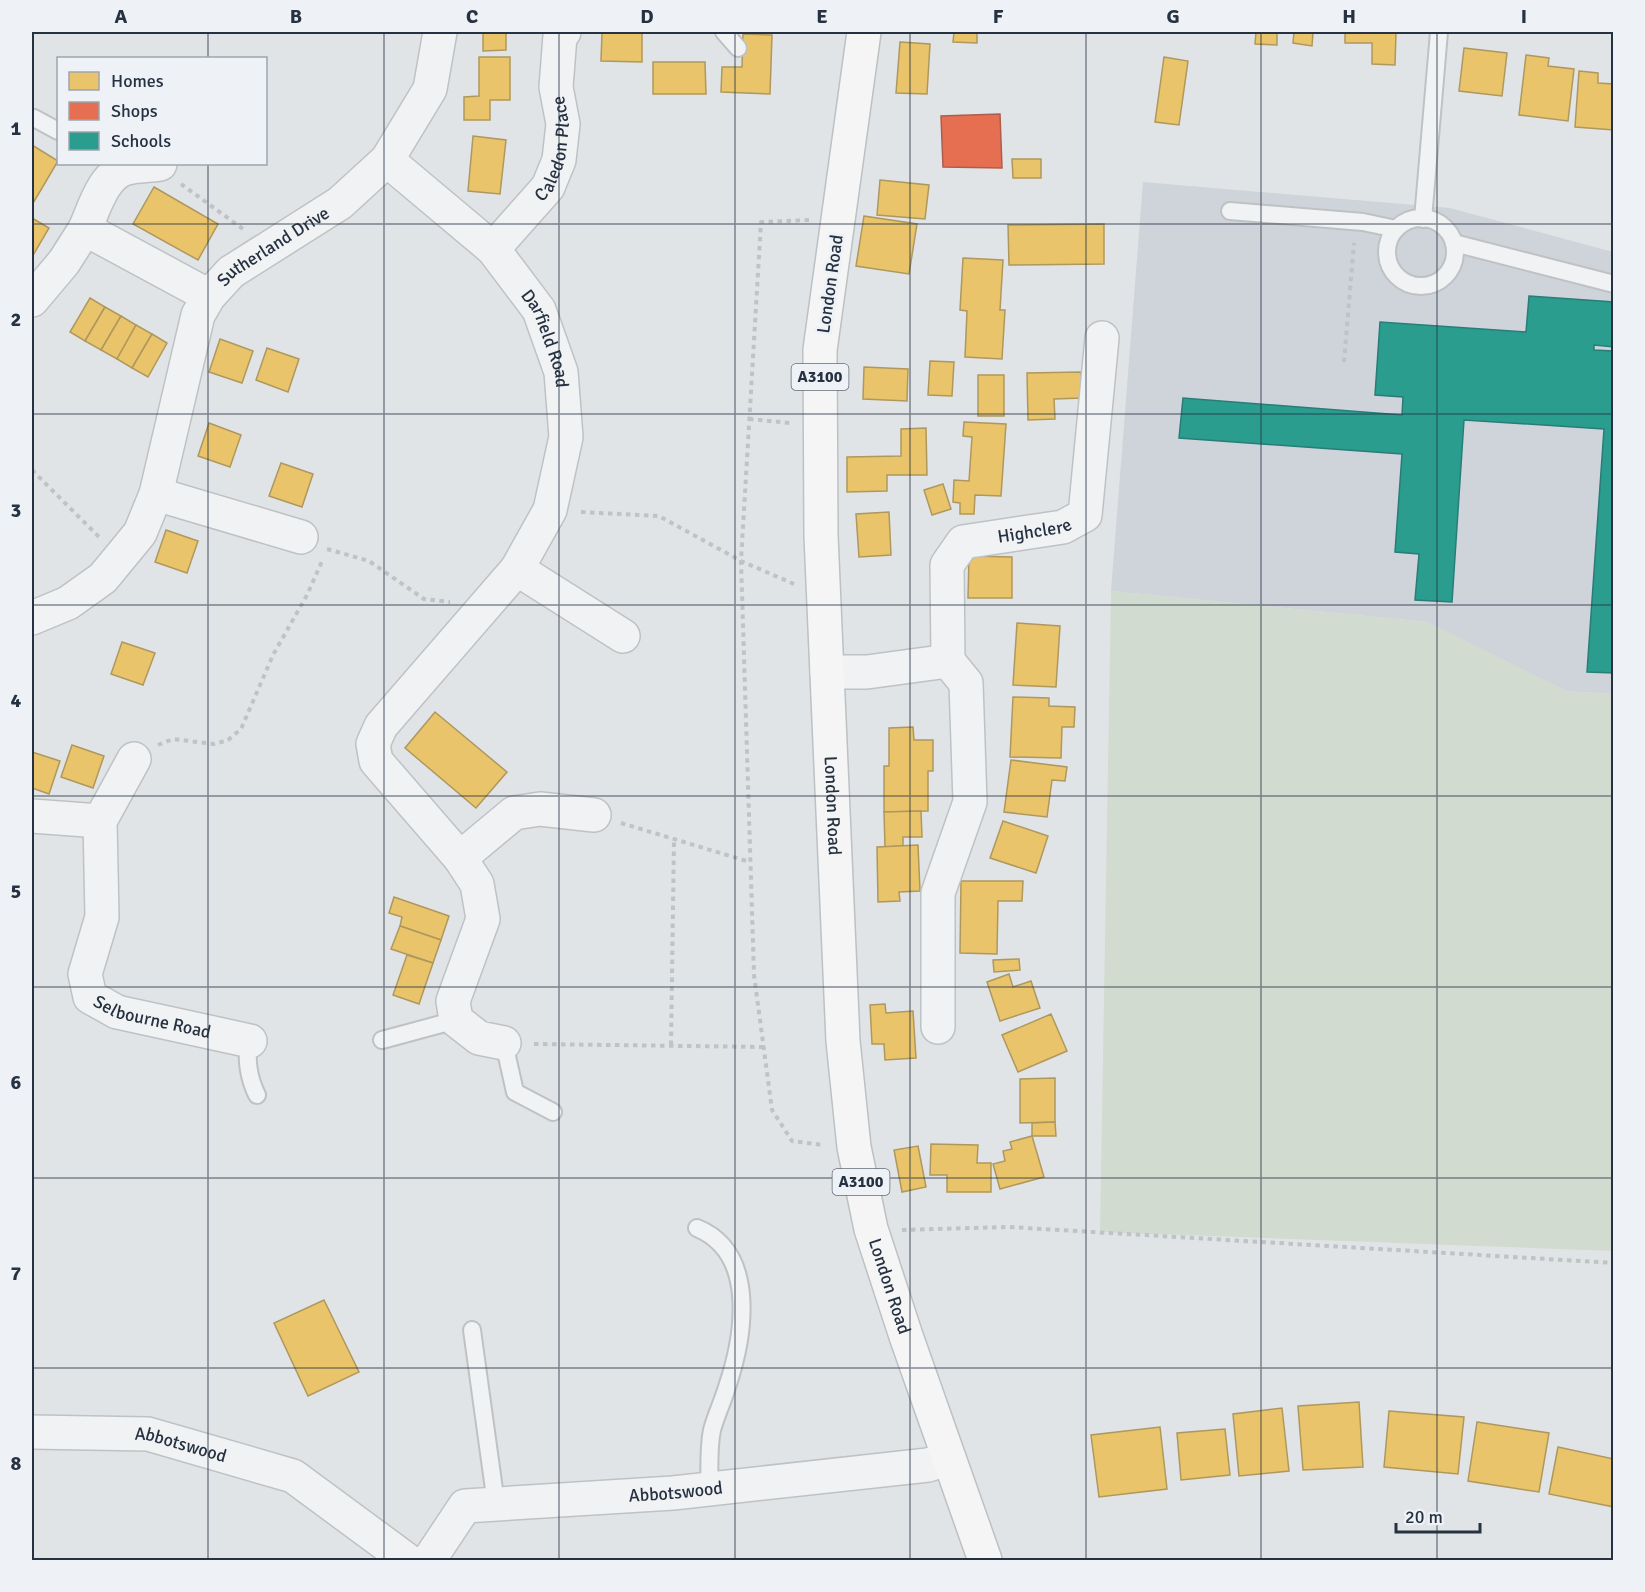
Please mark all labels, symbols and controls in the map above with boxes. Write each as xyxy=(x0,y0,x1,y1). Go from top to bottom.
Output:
text: A xyxy=(115,4,128,29)
text: B xyxy=(290,4,302,29)
text: C xyxy=(466,4,478,29)
text: D xyxy=(640,4,654,29)
text: E xyxy=(816,4,828,29)
text: F xyxy=(993,4,1004,29)
text: G xyxy=(1166,4,1180,29)
text: H xyxy=(1342,4,1356,29)
text: I xyxy=(1521,4,1527,29)
legend xyxy=(57,57,267,165)
text: Homes xyxy=(111,70,164,92)
street label: Caledon Place xyxy=(530,94,574,206)
text: Shops xyxy=(111,100,158,122)
text: 1 xyxy=(11,116,22,141)
text: Schools xyxy=(111,130,171,152)
street label: Sutherland Drive xyxy=(212,202,333,291)
street label: London Road xyxy=(812,233,848,335)
street label: Darfield Road xyxy=(516,285,573,388)
text: 2 xyxy=(11,307,21,332)
road number: A3100 xyxy=(792,364,848,390)
text: 3 xyxy=(11,498,21,523)
street label: Highclere xyxy=(996,513,1076,548)
text: 4 xyxy=(11,688,22,713)
street label: London Road xyxy=(820,756,846,856)
text: 5 xyxy=(11,879,21,904)
street label: Selbourne Road xyxy=(90,990,213,1043)
text: 6 xyxy=(11,1070,22,1095)
road number: A3100 xyxy=(832,1169,890,1195)
street label: London Road xyxy=(864,1236,916,1337)
text: 7 xyxy=(11,1261,22,1286)
street label: Abbotswood xyxy=(135,1423,229,1467)
text: 8 xyxy=(11,1451,22,1476)
street label: Abbotswood xyxy=(628,1477,724,1507)
scale bar xyxy=(1396,1496,1480,1534)
text: 20 m xyxy=(1405,1506,1443,1528)

